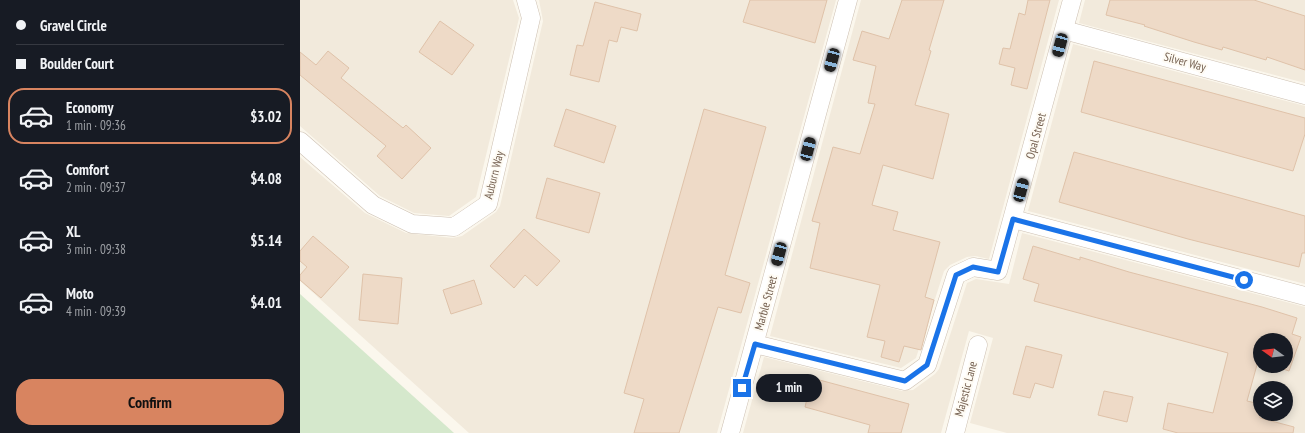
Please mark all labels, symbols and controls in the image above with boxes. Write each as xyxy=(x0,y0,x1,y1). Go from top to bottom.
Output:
text: Gravel Circle xyxy=(40,16,107,35)
car xyxy=(1051,32,1069,58)
car xyxy=(823,47,841,73)
street label: Silver Way xyxy=(1163,49,1208,74)
text: Boulder Court xyxy=(40,54,114,73)
icon: car xyxy=(18,98,54,134)
text: Economy xyxy=(66,98,114,117)
text: $3.02 xyxy=(250,107,282,126)
street label: Opal Street xyxy=(1022,111,1049,160)
text: 1 min · 09:36 xyxy=(66,117,126,134)
car xyxy=(799,136,817,162)
street label: Auburn Way xyxy=(480,149,507,201)
icon: car xyxy=(18,160,54,196)
text: Comfort xyxy=(66,160,109,179)
text: $4.08 xyxy=(250,169,282,188)
car xyxy=(1012,177,1030,203)
text: 2 min · 09:37 xyxy=(66,179,126,196)
icon: car xyxy=(18,222,54,258)
text: XL xyxy=(66,222,80,241)
text: $5.14 xyxy=(250,231,282,250)
text: 3 min · 09:38 xyxy=(66,241,126,258)
car xyxy=(770,241,788,267)
route start xyxy=(1235,271,1253,289)
street label: Marble Street xyxy=(751,273,780,332)
icon: car xyxy=(18,284,54,320)
text: Moto xyxy=(66,284,94,303)
text: $4.01 xyxy=(250,293,282,312)
text: 4 min · 09:39 xyxy=(66,303,126,320)
north arrow xyxy=(1253,333,1293,373)
map controls xyxy=(1253,333,1293,421)
street label: Majestic Lane xyxy=(951,360,980,418)
callout: 1 min xyxy=(756,374,822,402)
button: Confirm xyxy=(16,379,284,425)
route end xyxy=(733,379,751,397)
text: 1 min xyxy=(776,379,802,396)
button: layers xyxy=(1253,381,1293,421)

